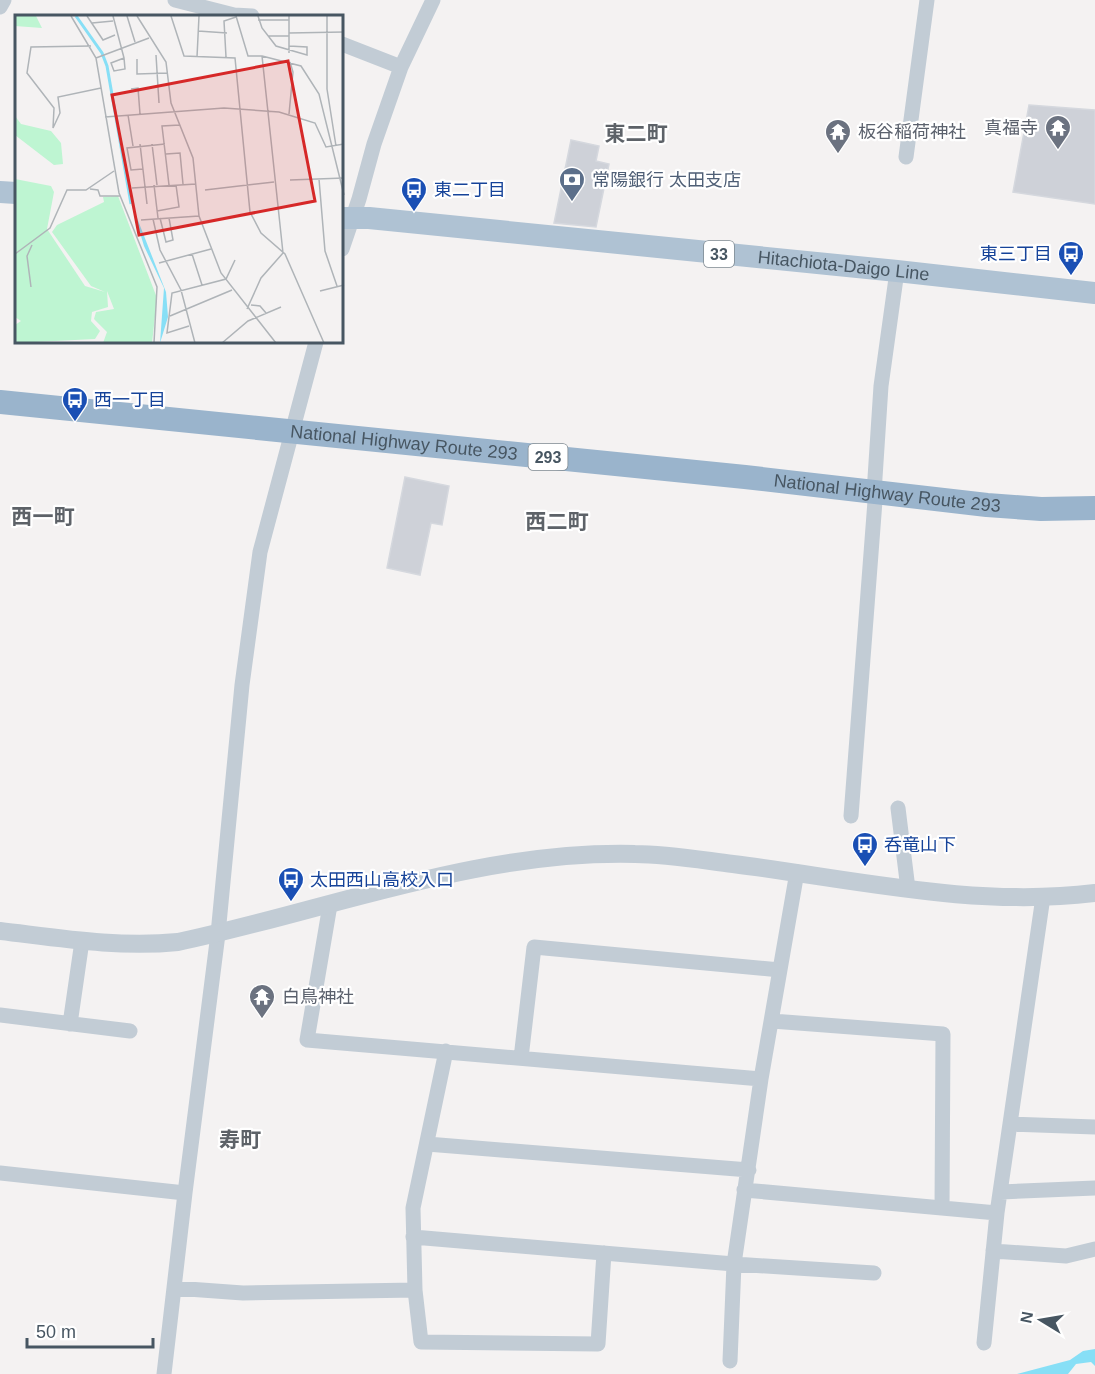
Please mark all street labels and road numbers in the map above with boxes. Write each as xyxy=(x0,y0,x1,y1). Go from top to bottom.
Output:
road number: 33 xyxy=(704,241,734,267)
street label: Hitachiota-Daigo Line xyxy=(757,247,930,285)
street label: National Highway Route 293 xyxy=(289,421,519,464)
road number: 293 xyxy=(528,444,568,470)
street label: National Highway Route 293 xyxy=(773,470,1001,516)

